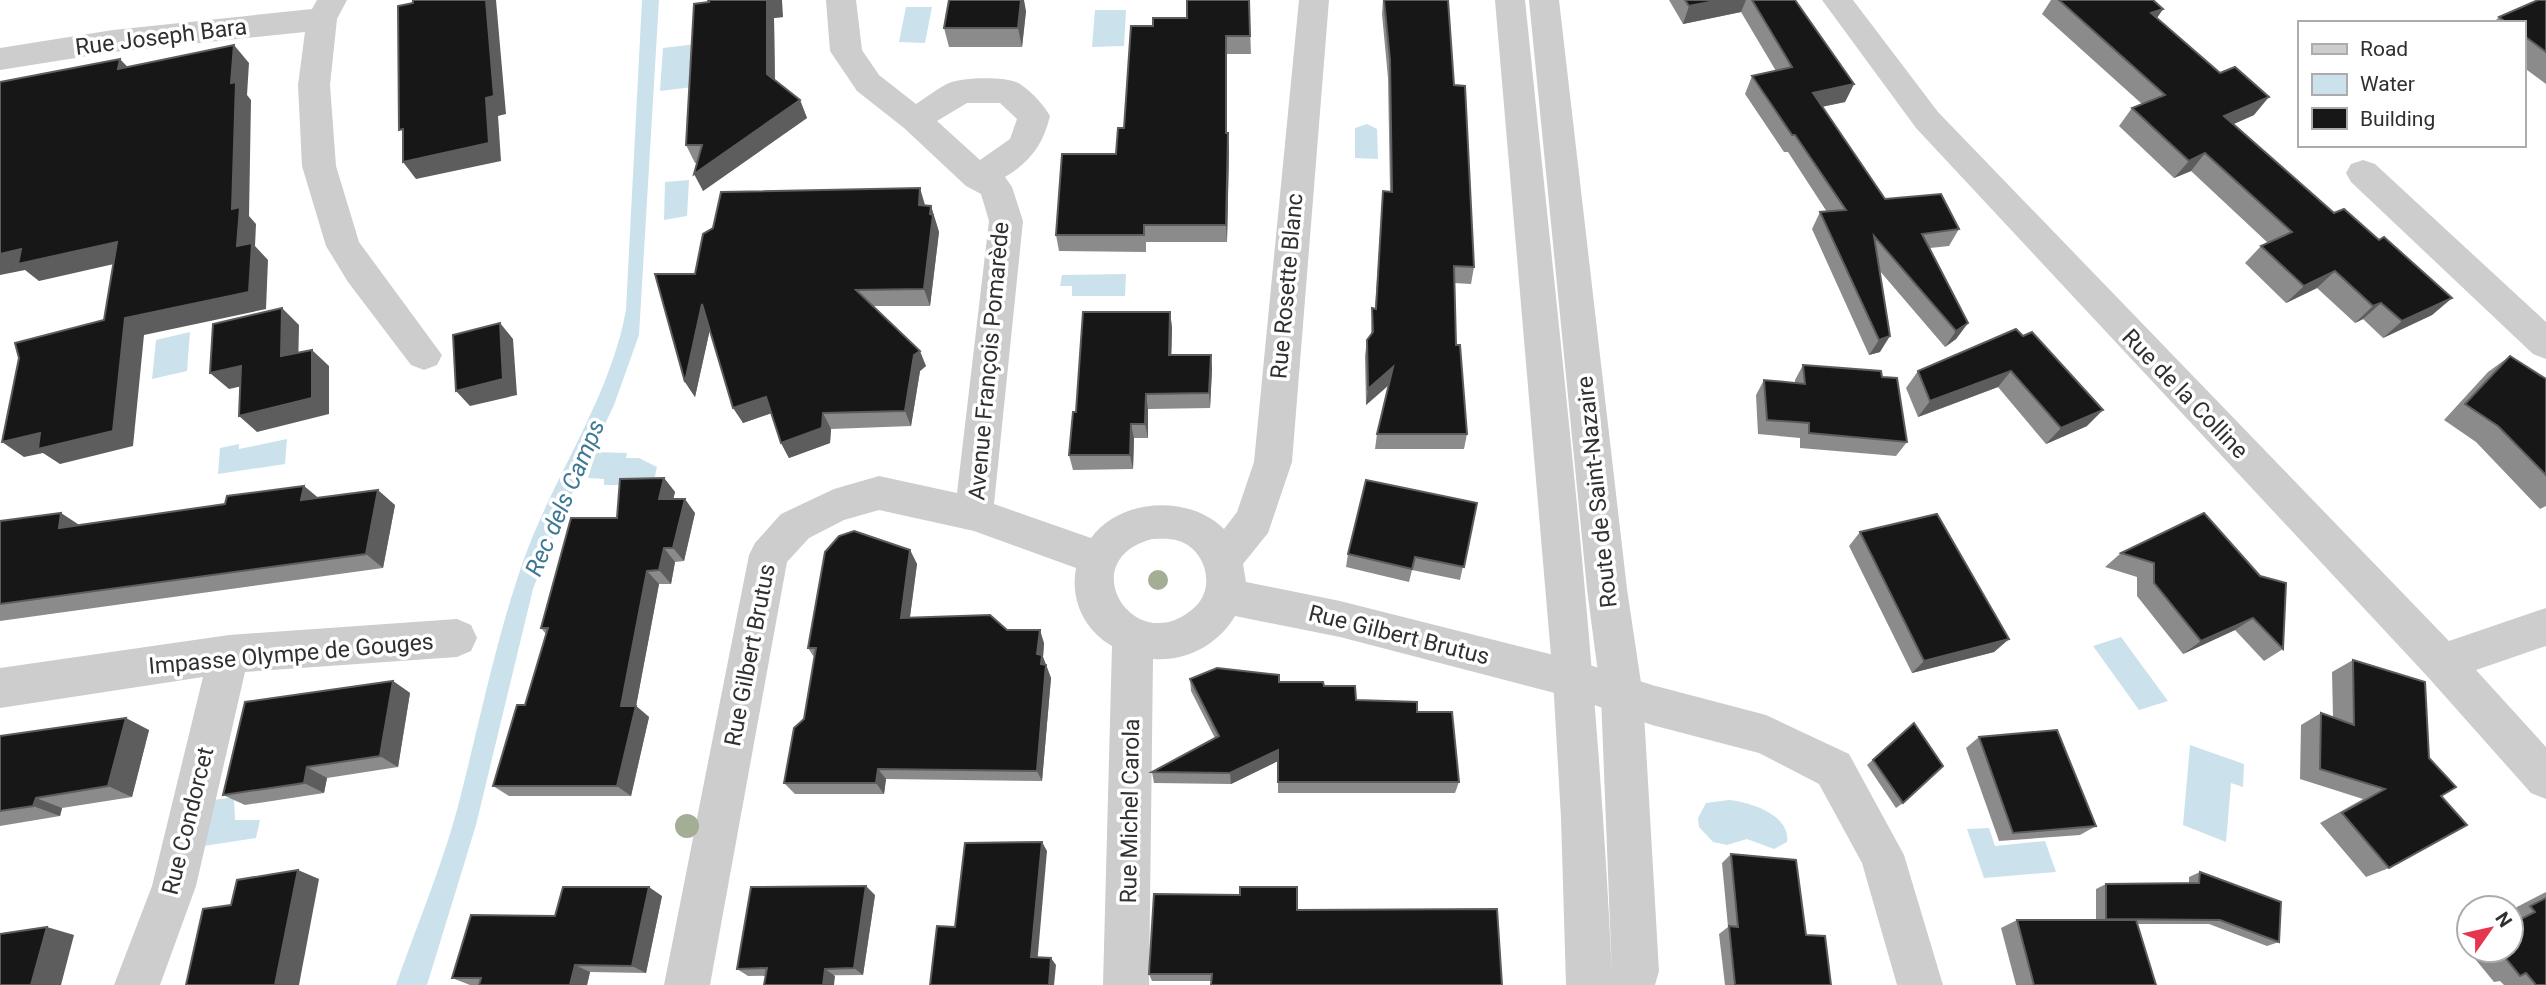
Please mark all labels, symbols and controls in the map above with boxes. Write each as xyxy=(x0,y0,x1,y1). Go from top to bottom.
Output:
street label: Rue Joseph Bara xyxy=(74,13,248,61)
legend xyxy=(2298,21,2525,147)
text: Road xyxy=(2360,37,2408,61)
text: Water xyxy=(2360,72,2415,96)
text: Building xyxy=(2360,107,2435,131)
street label: Rue Rosette Blanc xyxy=(1265,192,1309,380)
street label: Avenue François Pomarède xyxy=(963,221,1015,501)
street label: Rue de la Colline xyxy=(2117,324,2253,464)
street label: Route de Saint-Nazaire xyxy=(1571,375,1623,609)
water label: Rec dels Camps xyxy=(519,416,611,580)
street label: Rue Gilbert Brutus xyxy=(719,562,781,748)
street label: Rue Gilbert Brutus xyxy=(1306,600,1492,670)
street label: Impasse Olympe de Gouges xyxy=(147,628,435,680)
street label: Rue Michel Carola xyxy=(1115,718,1145,904)
street label: Rue Condorcet xyxy=(157,744,219,898)
north arrow xyxy=(2455,894,2525,964)
text: N xyxy=(2490,908,2517,932)

